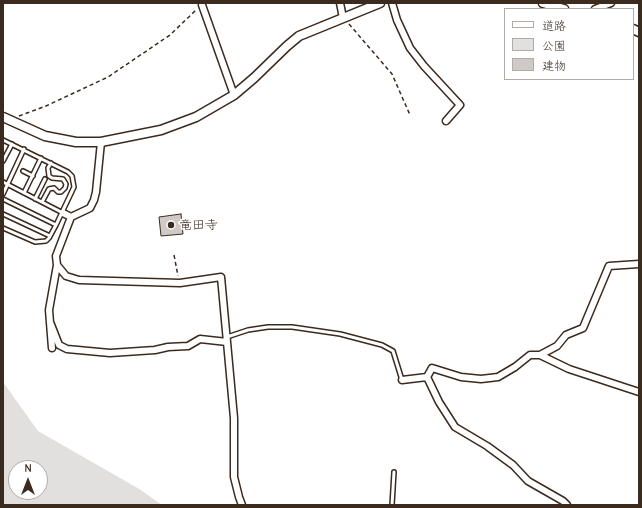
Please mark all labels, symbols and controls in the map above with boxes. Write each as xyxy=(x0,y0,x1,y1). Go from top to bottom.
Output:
legend xyxy=(504,8,634,80)
text: 道路 xyxy=(542,19,566,33)
text: 公園 xyxy=(542,39,566,53)
text: 建物 xyxy=(542,59,566,73)
place label: 竜田寺 xyxy=(179,217,218,233)
marker: 竜田寺 xyxy=(166,220,176,230)
north arrow xyxy=(8,460,48,500)
text: N xyxy=(24,462,32,475)

